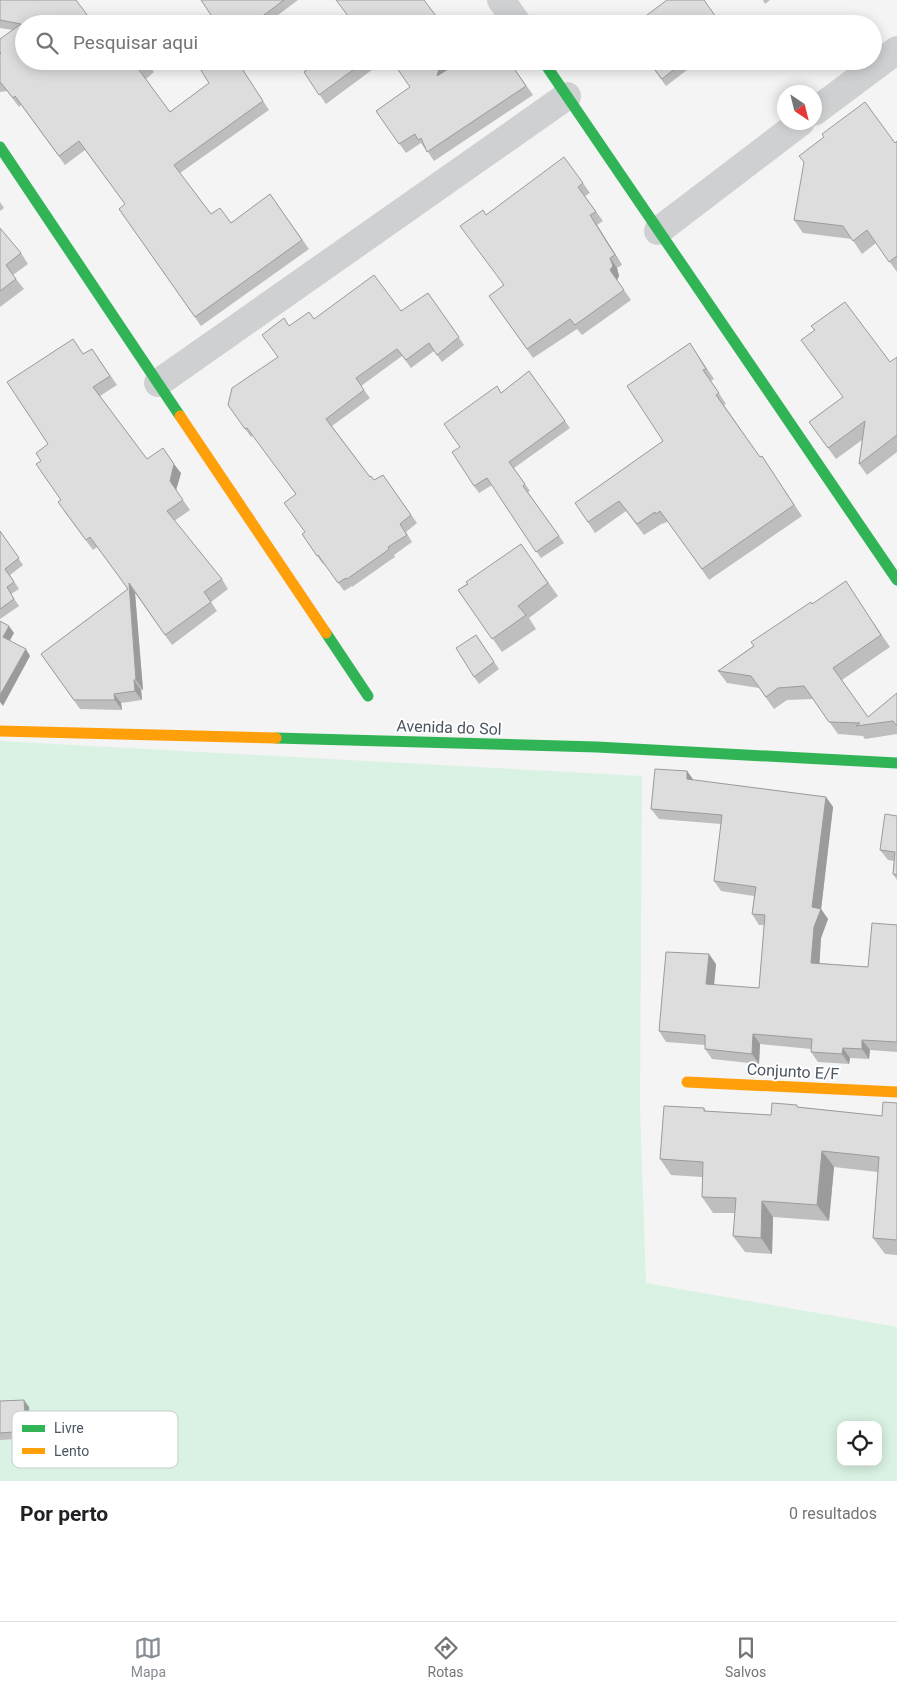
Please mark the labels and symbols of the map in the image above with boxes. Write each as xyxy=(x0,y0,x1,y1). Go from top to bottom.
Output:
north arrow xyxy=(777,85,822,130)
street label: Avenida do Sol xyxy=(396,716,502,739)
street label: Conjunto E/F xyxy=(746,1060,840,1083)
legend xyxy=(12,1411,178,1468)
text: Livre xyxy=(54,1420,84,1436)
text: Lento xyxy=(54,1443,89,1459)

